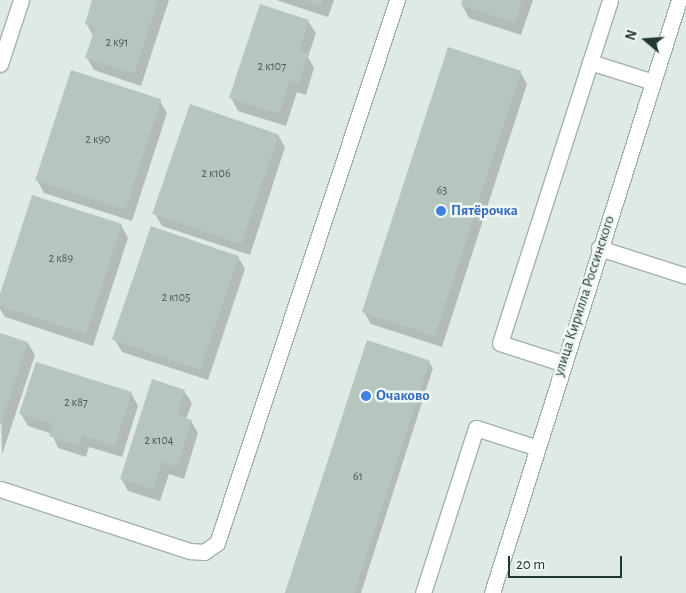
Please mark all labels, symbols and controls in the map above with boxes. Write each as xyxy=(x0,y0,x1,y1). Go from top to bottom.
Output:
north arrow xyxy=(621,15,671,65)
text: N xyxy=(624,29,640,42)
house number: 2 к91 xyxy=(106,36,128,50)
house number: 2 к107 xyxy=(258,60,286,74)
house number: 2 к90 xyxy=(86,133,110,147)
house number: 2 к106 xyxy=(201,167,231,181)
house number: 63 xyxy=(437,184,447,198)
place label: Пятёрочка xyxy=(451,202,518,220)
marker: Пятёрочка xyxy=(435,205,447,217)
street label: улица Кирилла Россинского xyxy=(550,213,618,379)
house number: 2 к89 xyxy=(49,252,73,266)
house number: 2 к105 xyxy=(162,291,190,305)
place label: Очаково xyxy=(376,387,430,405)
marker: Очаково xyxy=(360,390,372,402)
house number: 2 к87 xyxy=(64,396,88,410)
house number: 2 к104 xyxy=(144,434,174,448)
house number: 61 xyxy=(353,470,363,484)
scale bar xyxy=(511,546,625,578)
text: 20 m xyxy=(516,557,545,572)

